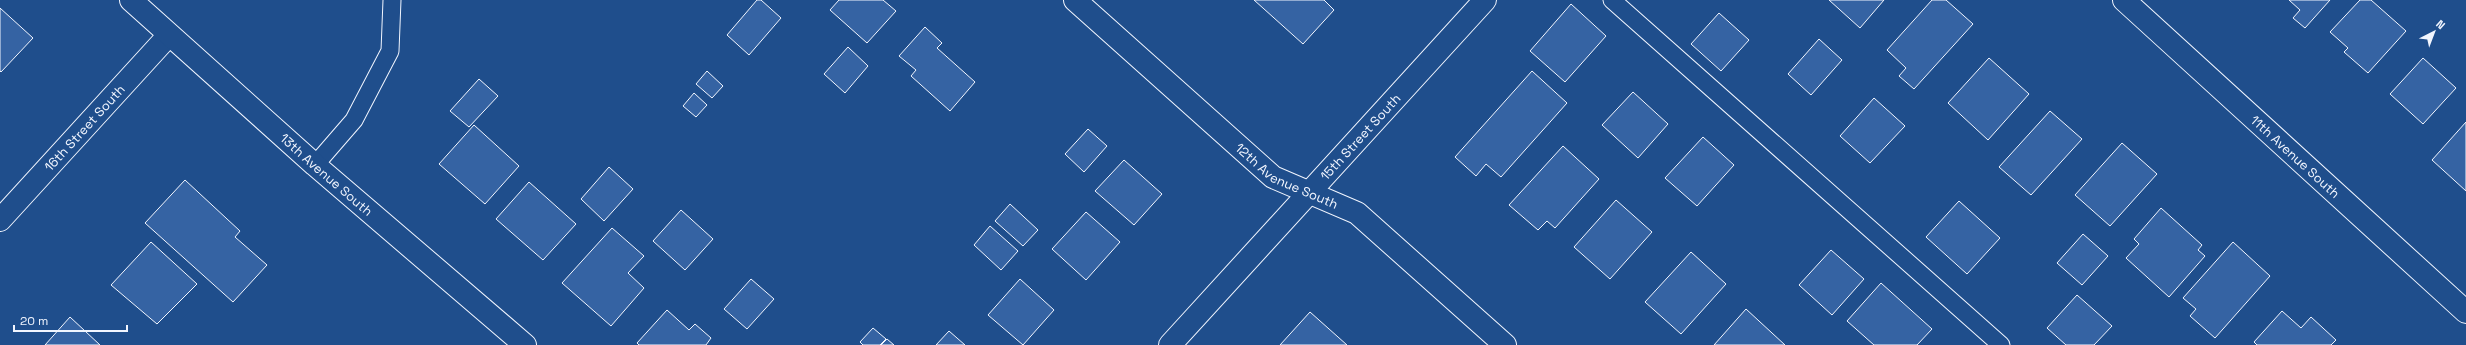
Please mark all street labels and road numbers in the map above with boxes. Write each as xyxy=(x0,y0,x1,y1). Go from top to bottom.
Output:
street label: 16th Street South xyxy=(41,81,129,175)
street label: 15th Street South xyxy=(1317,90,1404,184)
street label: 11th Avenue South xyxy=(2247,112,2343,202)
street label: 13th Avenue South xyxy=(276,130,376,220)
street label: 12th Avenue South xyxy=(1232,139,1341,213)

